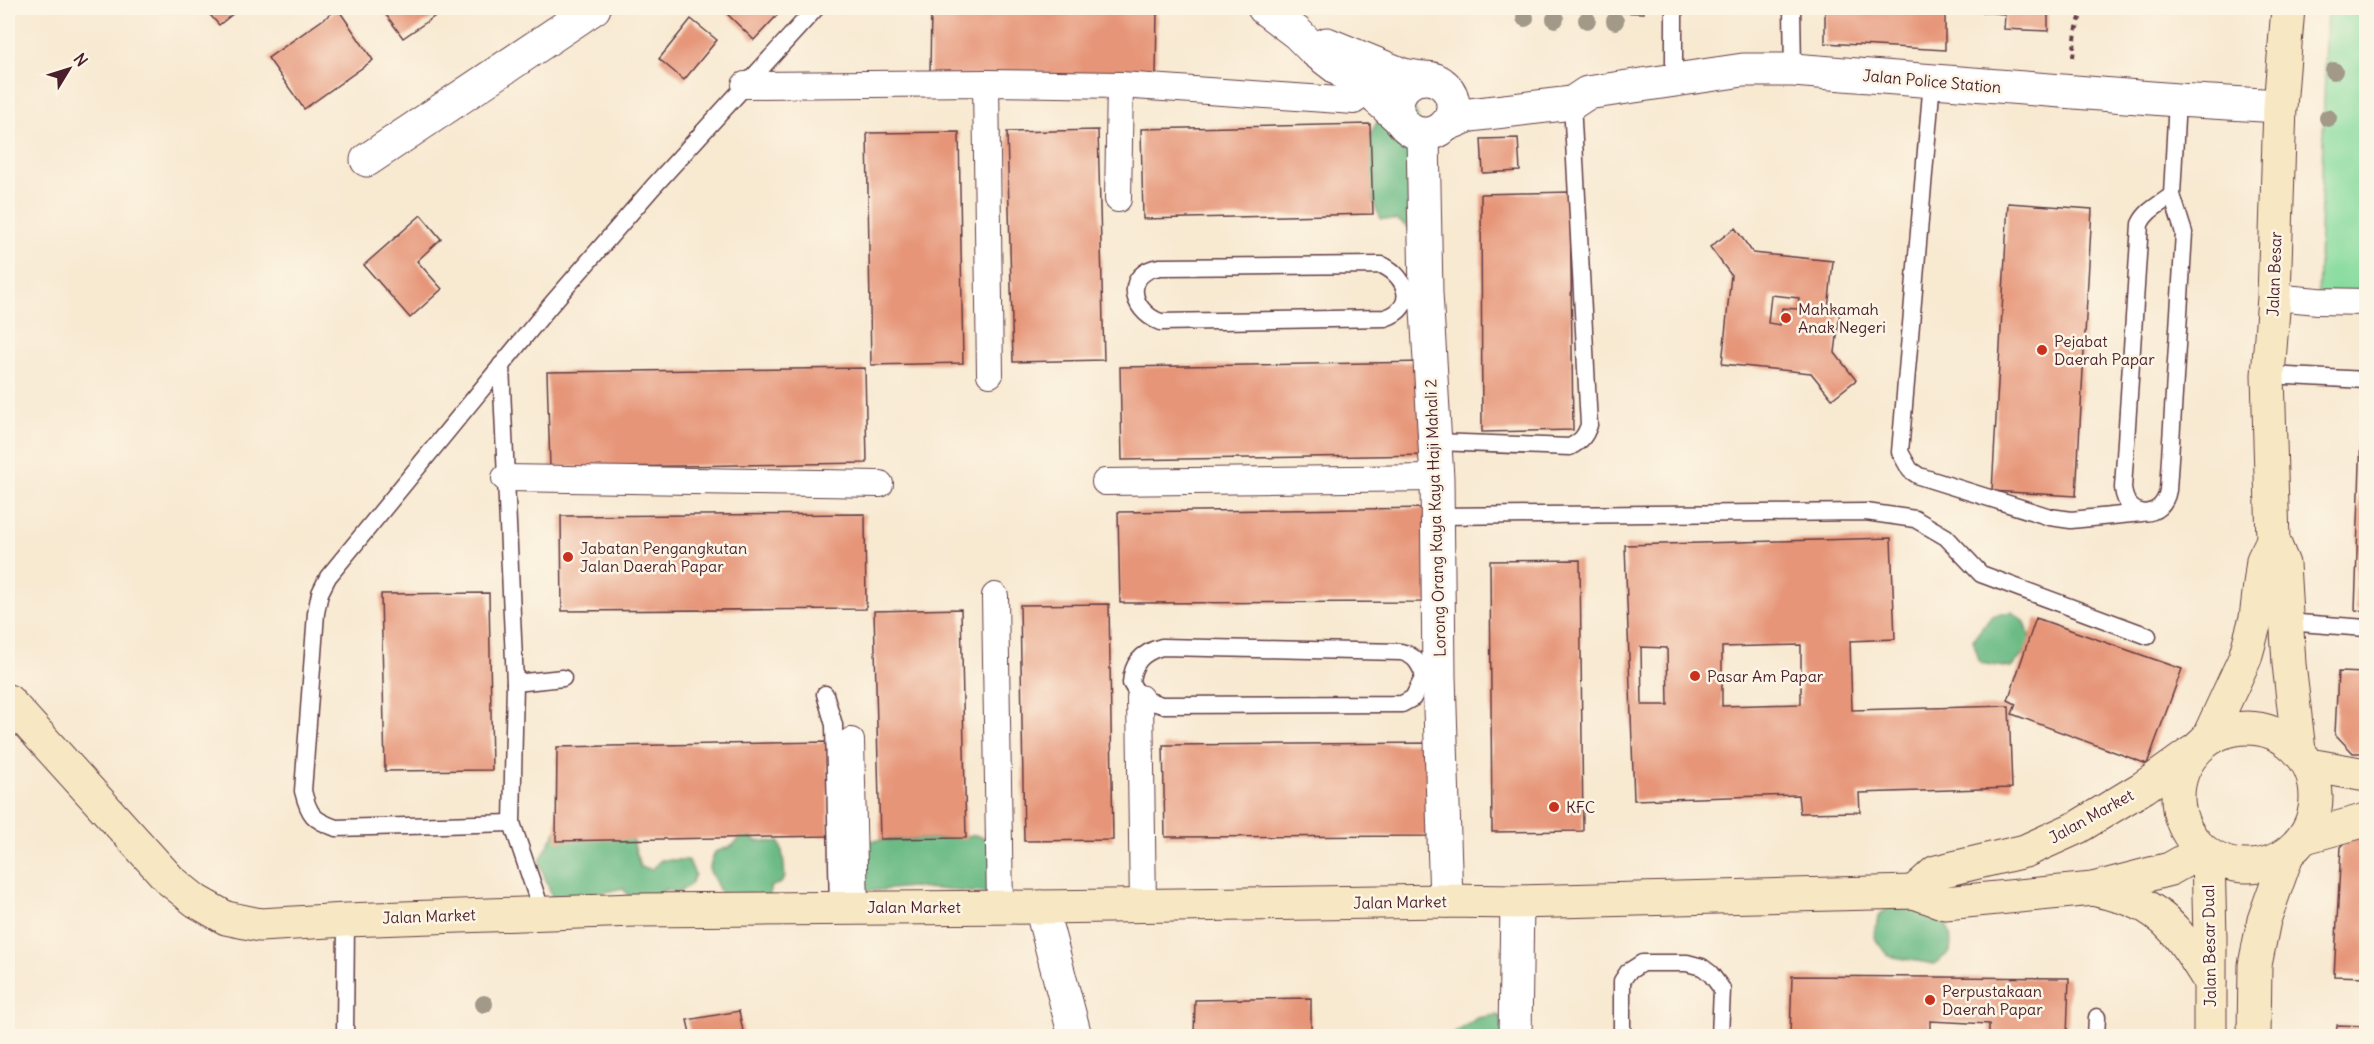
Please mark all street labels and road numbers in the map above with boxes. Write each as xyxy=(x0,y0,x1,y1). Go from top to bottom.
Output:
street label: Jalan Police Station xyxy=(1862,65,2002,97)
street label: Jalan Besar xyxy=(2263,231,2285,317)
street label: Lorong Orang Kaya Kaya Haji Mahali 2 xyxy=(1420,378,1450,657)
street label: Jalan Market xyxy=(2045,784,2137,847)
street label: Jalan Besar Dual xyxy=(2198,885,2220,1007)
street label: Jalan Market xyxy=(1353,891,1448,913)
street label: Jalan Market xyxy=(867,897,961,917)
street label: Jalan Market xyxy=(382,904,477,928)

